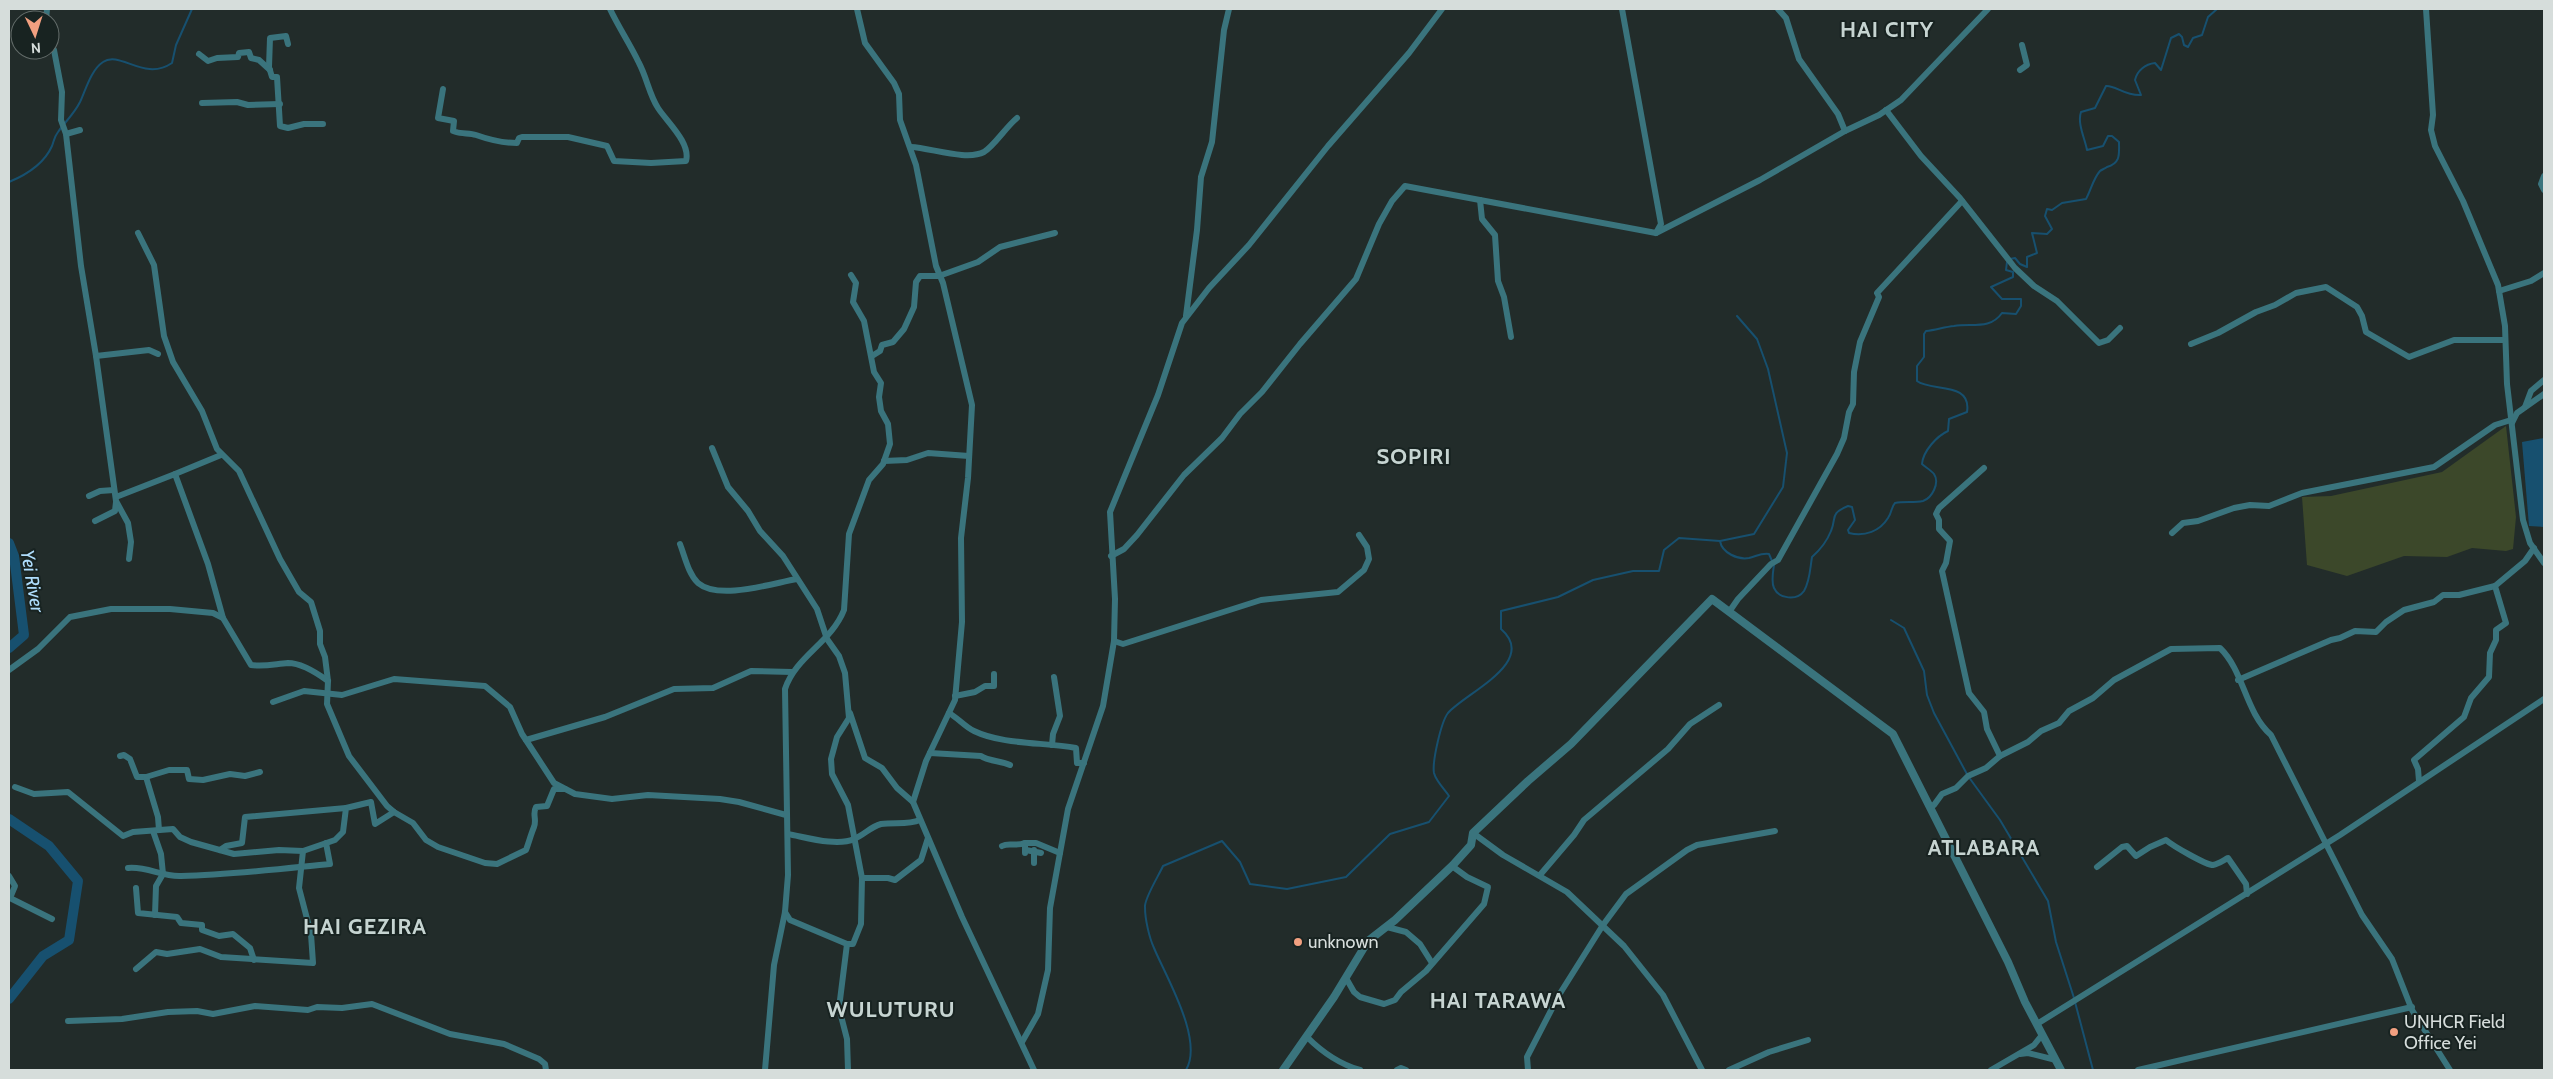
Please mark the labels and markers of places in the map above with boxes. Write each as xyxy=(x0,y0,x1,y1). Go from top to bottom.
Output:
place label: unknown xyxy=(1308,931,1379,953)
marker: unknown xyxy=(1292,936,1304,948)
place label: UNHCR Field Office Yei xyxy=(2404,1011,2505,1054)
marker: UNHCR Field Office Yei xyxy=(2388,1026,2400,1038)

